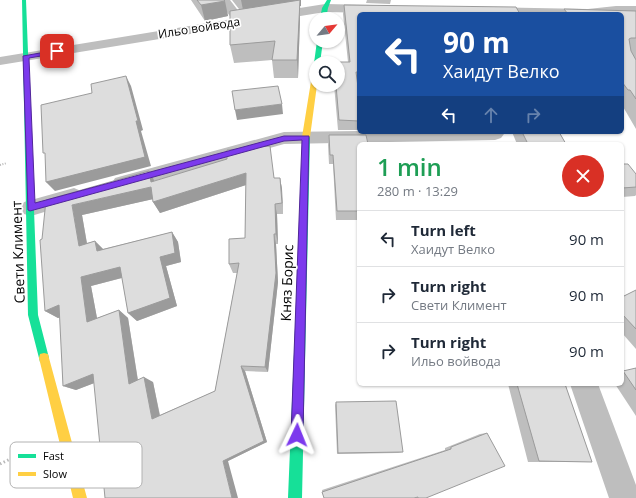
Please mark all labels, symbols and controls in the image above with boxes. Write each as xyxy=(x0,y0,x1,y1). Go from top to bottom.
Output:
north arrow xyxy=(309,12,345,48)
map controls xyxy=(309,12,345,92)
street label: Ильо войвода xyxy=(157,13,241,42)
text: 90 m xyxy=(443,23,510,61)
icon: left xyxy=(377,28,429,80)
pin xyxy=(40,34,74,68)
icon: arrive xyxy=(46,40,68,62)
button: search xyxy=(309,56,345,92)
text: Хаидут Велко xyxy=(443,59,560,83)
icon: left xyxy=(438,104,460,126)
icon: ahead xyxy=(480,104,502,126)
icon: right xyxy=(522,104,544,126)
text: 1 min xyxy=(377,150,442,183)
button: close xyxy=(562,155,604,197)
text: 280 m · 13:29 xyxy=(377,182,458,200)
street label: Свети Климент xyxy=(6,200,29,304)
text: Turn left xyxy=(411,220,476,240)
icon: left xyxy=(377,228,399,250)
text: 90 m xyxy=(569,229,604,249)
text: Хаидут Велко xyxy=(411,240,495,258)
street label: Княз Борис xyxy=(276,244,297,322)
text: Turn right xyxy=(411,276,486,296)
icon: right xyxy=(377,284,399,306)
text: 90 m xyxy=(569,285,604,305)
text: Свети Климент xyxy=(411,296,507,314)
text: Turn right xyxy=(411,332,486,352)
icon: right xyxy=(377,340,399,362)
text: 90 m xyxy=(569,341,604,361)
text: Ильо войвода xyxy=(411,352,501,370)
position arrow xyxy=(276,414,318,456)
legend xyxy=(10,442,142,488)
text: Fast xyxy=(43,448,64,463)
text: Slow xyxy=(43,466,67,481)

